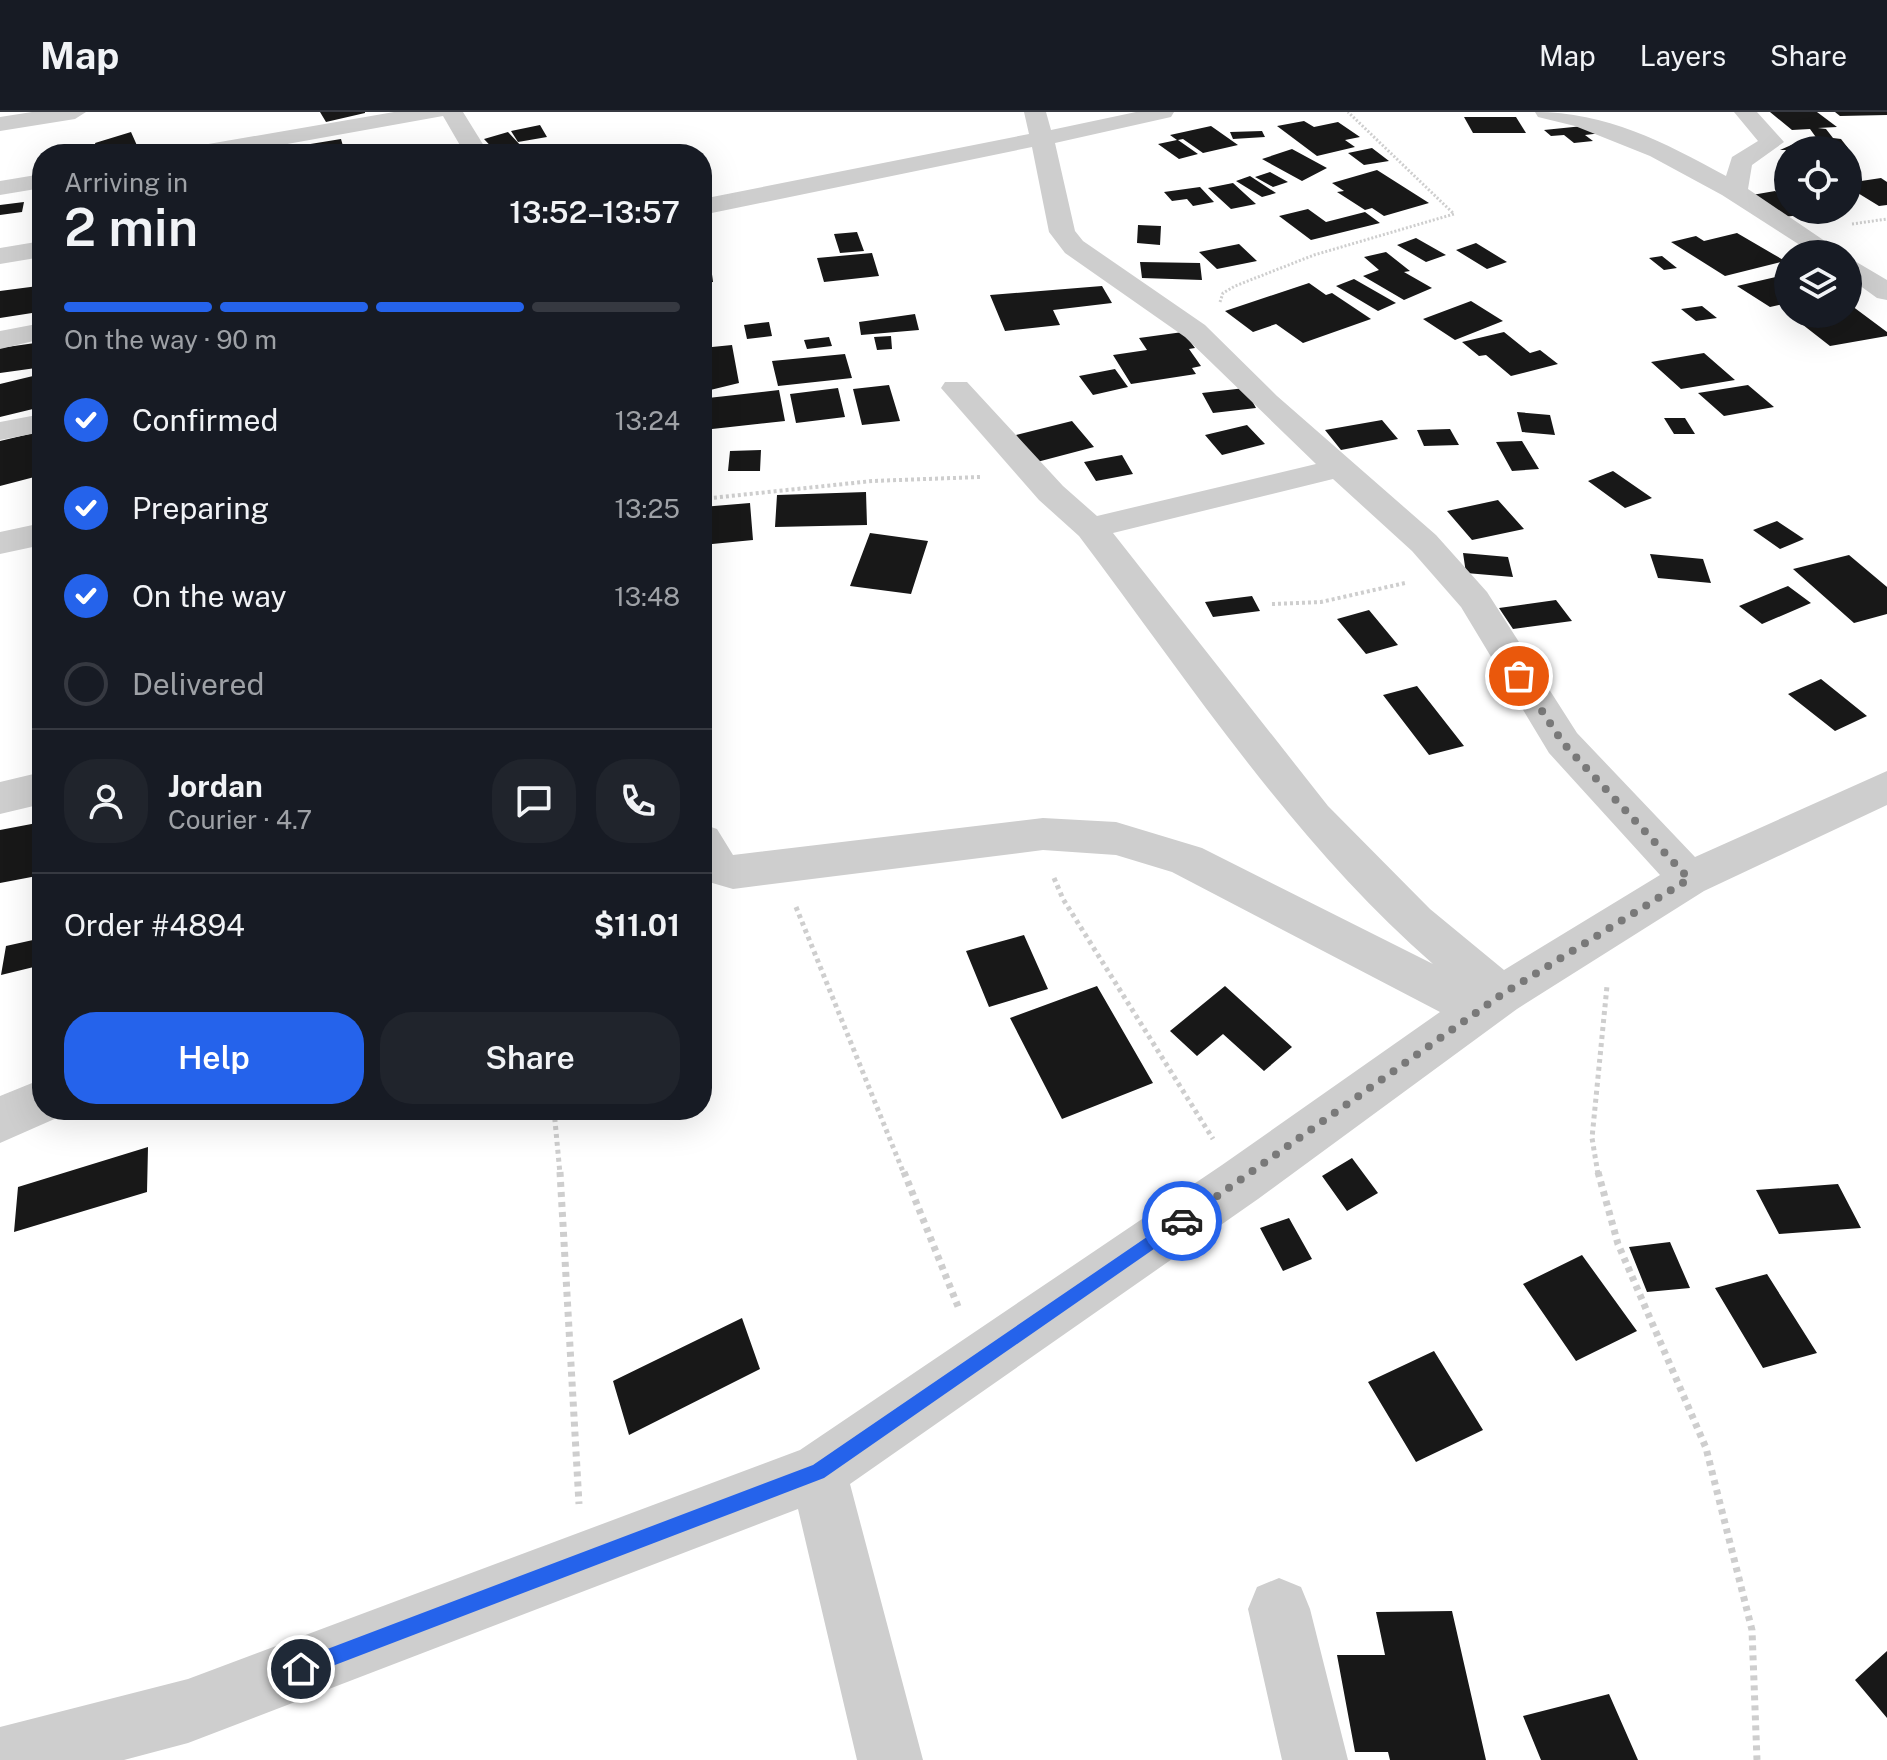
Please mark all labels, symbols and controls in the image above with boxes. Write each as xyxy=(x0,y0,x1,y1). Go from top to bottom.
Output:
text: Map xyxy=(40,33,119,78)
text: Map xyxy=(1539,39,1596,72)
text: Layers xyxy=(1640,39,1726,72)
text: Share xyxy=(1770,39,1847,72)
map controls xyxy=(1774,136,1862,328)
button: locate xyxy=(1774,136,1862,224)
text: Arriving in xyxy=(64,167,188,198)
text: 13:52–13:57 xyxy=(509,194,680,230)
text: 2 min xyxy=(64,197,198,258)
button: layers xyxy=(1774,240,1862,328)
text: On the way · 90 m xyxy=(64,324,277,355)
icon: check xyxy=(64,398,108,442)
text: Confirmed xyxy=(132,402,278,438)
text: 13:24 xyxy=(615,405,680,436)
icon: check xyxy=(64,486,108,530)
text: Preparing xyxy=(132,490,269,526)
text: 13:25 xyxy=(615,493,680,524)
icon: check xyxy=(64,574,108,618)
text: On the way xyxy=(132,578,286,614)
text: 13:48 xyxy=(614,581,680,612)
pin xyxy=(1485,642,1553,710)
icon: bag xyxy=(1497,654,1541,698)
text: Delivered xyxy=(132,666,264,702)
button: person xyxy=(64,759,148,843)
button: chat xyxy=(492,759,576,843)
button: phone xyxy=(596,759,680,843)
text: Jordan xyxy=(168,768,263,804)
text: Courier · 4.7 xyxy=(168,804,312,835)
text: Order #4894 xyxy=(64,907,245,943)
text: $11.01 xyxy=(594,907,680,943)
button: Help xyxy=(64,1012,364,1104)
button: Share xyxy=(380,1012,680,1104)
courier xyxy=(1142,1181,1222,1261)
icon: car xyxy=(1160,1199,1204,1243)
pin xyxy=(267,1635,335,1703)
icon: home xyxy=(279,1647,323,1691)

